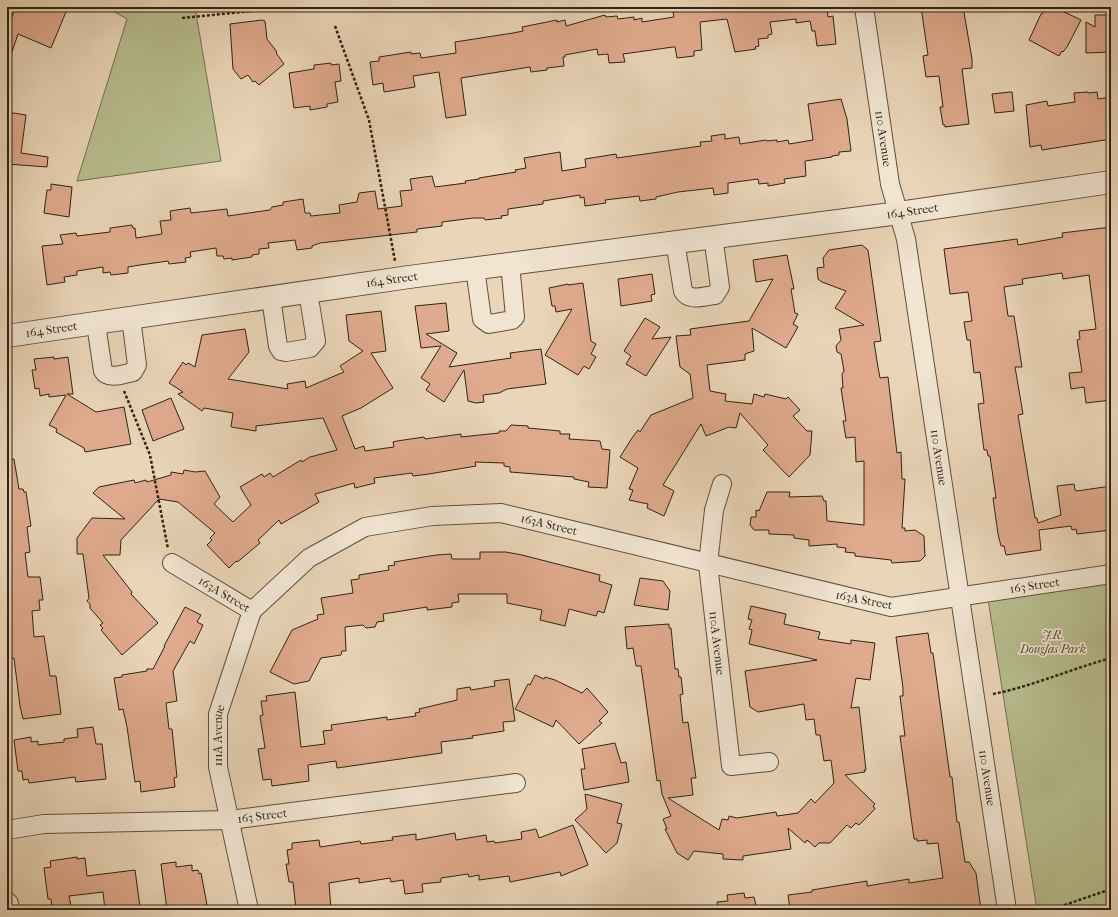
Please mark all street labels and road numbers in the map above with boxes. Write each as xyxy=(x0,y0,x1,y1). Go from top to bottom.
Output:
street label: 110 Avenue xyxy=(872,110,894,168)
street label: 164 Street xyxy=(886,200,940,222)
street label: 164 Street xyxy=(365,269,419,290)
street label: 164 Street xyxy=(25,319,79,340)
street label: 110 Avenue xyxy=(928,428,950,486)
street label: 163A Street xyxy=(519,511,579,538)
street label: 163A Street xyxy=(196,574,253,616)
street label: 163 Street xyxy=(1009,575,1061,596)
street label: 163A Street xyxy=(834,588,894,613)
street label: 110A Avenue xyxy=(706,610,728,676)
street label: 111A Avenue xyxy=(210,703,228,766)
street label: 110 Avenue xyxy=(976,749,998,807)
street label: 163 Street xyxy=(237,806,289,826)

